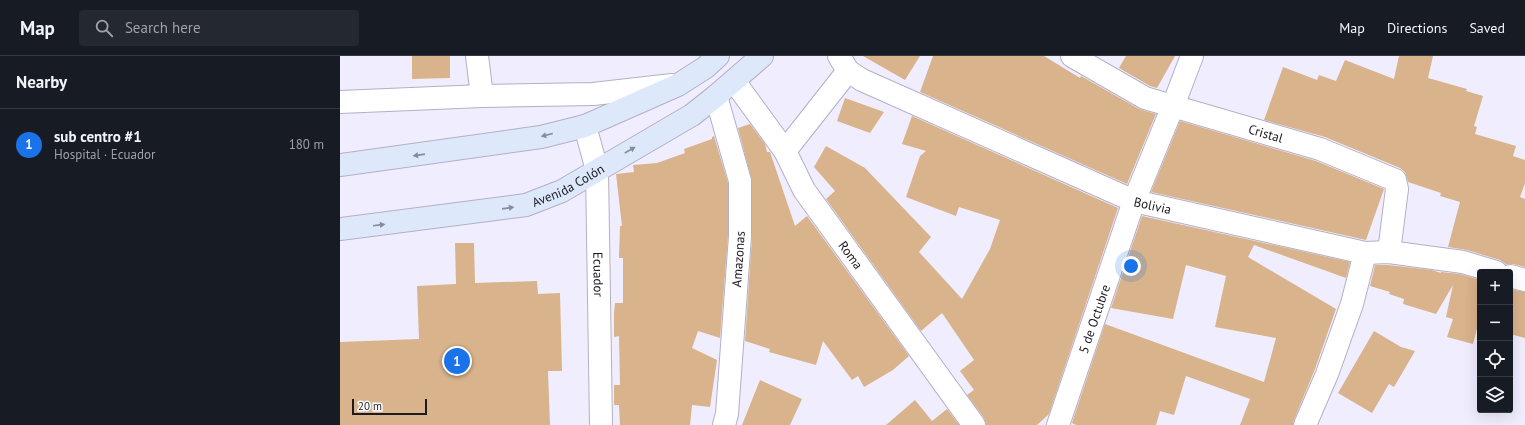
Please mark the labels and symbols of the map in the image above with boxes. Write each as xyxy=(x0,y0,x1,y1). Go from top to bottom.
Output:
street label: Cristal xyxy=(1246,121,1285,147)
one-way arrow xyxy=(541,133,553,139)
one-way arrow xyxy=(624,147,636,154)
one-way arrow xyxy=(413,152,425,158)
street label: Avenida Colón xyxy=(529,160,608,211)
street label: Bolivia xyxy=(1132,193,1173,218)
one-way arrow xyxy=(502,205,514,211)
one-way arrow xyxy=(373,222,385,228)
street label: Amazonas xyxy=(728,230,749,288)
street label: Roma xyxy=(834,238,866,273)
street label: Ecuador xyxy=(589,252,607,297)
your location xyxy=(1121,256,1141,276)
street label: 5 de Octubre xyxy=(1075,282,1114,356)
pin: 1 xyxy=(444,346,470,376)
scale bar xyxy=(352,397,427,416)

